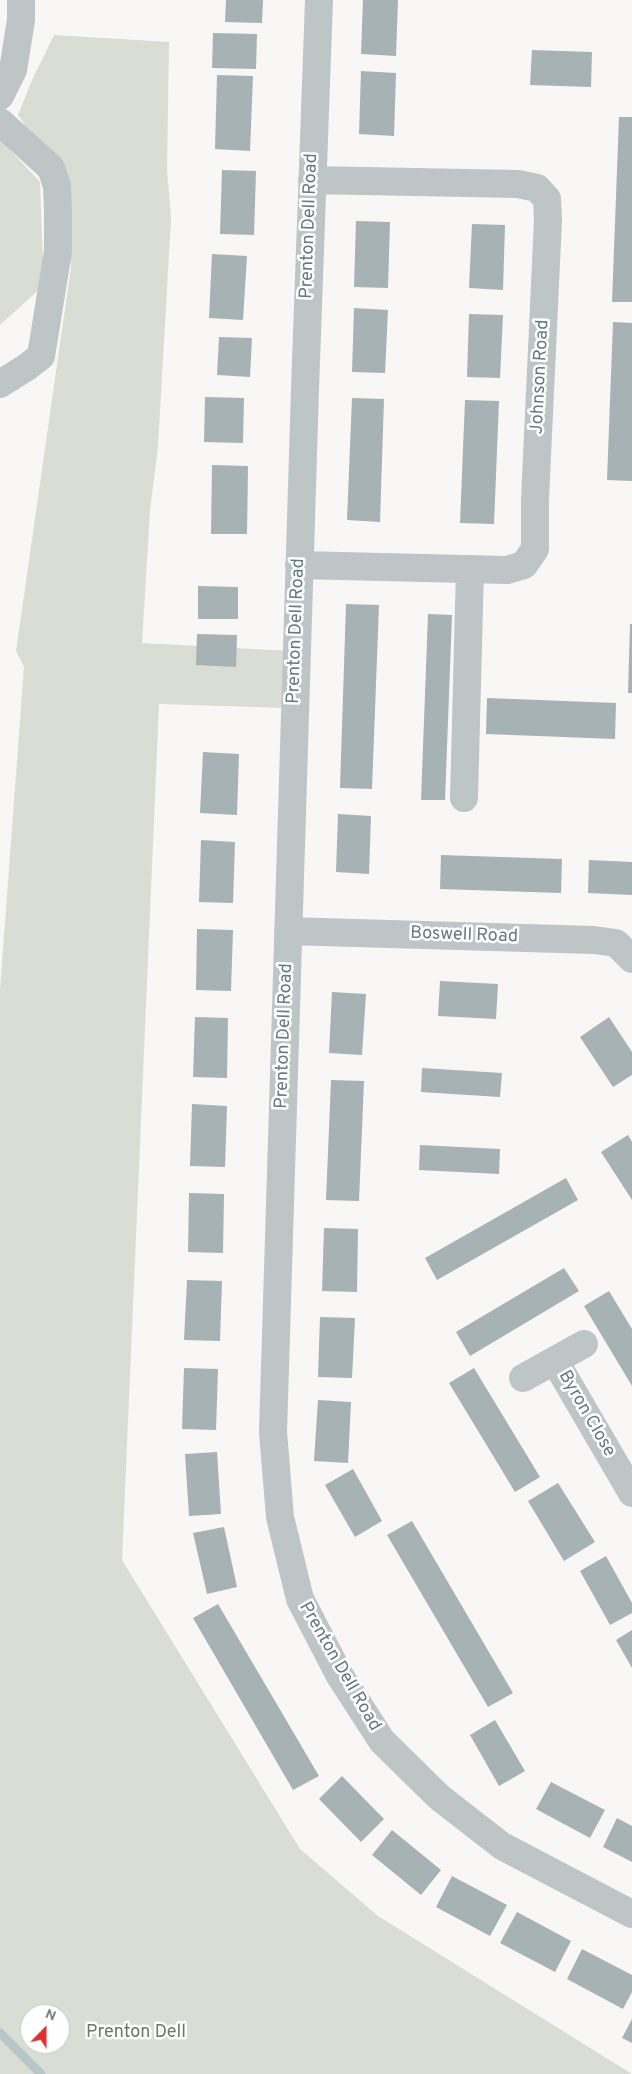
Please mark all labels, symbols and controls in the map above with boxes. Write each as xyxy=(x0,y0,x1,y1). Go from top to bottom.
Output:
street label: Prenton Dell Road xyxy=(297,153,323,299)
street label: Johnson Road xyxy=(527,319,555,435)
street label: Prenton Dell Road xyxy=(284,558,310,704)
street label: Boswell Road xyxy=(410,923,518,949)
street label: Prenton Dell Road xyxy=(272,963,298,1109)
street label: Byron Close xyxy=(553,1367,619,1461)
street label: Prenton Dell Road xyxy=(293,1599,385,1735)
north arrow xyxy=(20,2004,70,2054)
text: N xyxy=(43,2006,58,2025)
park label: Prenton Dell xyxy=(86,2022,186,2044)

